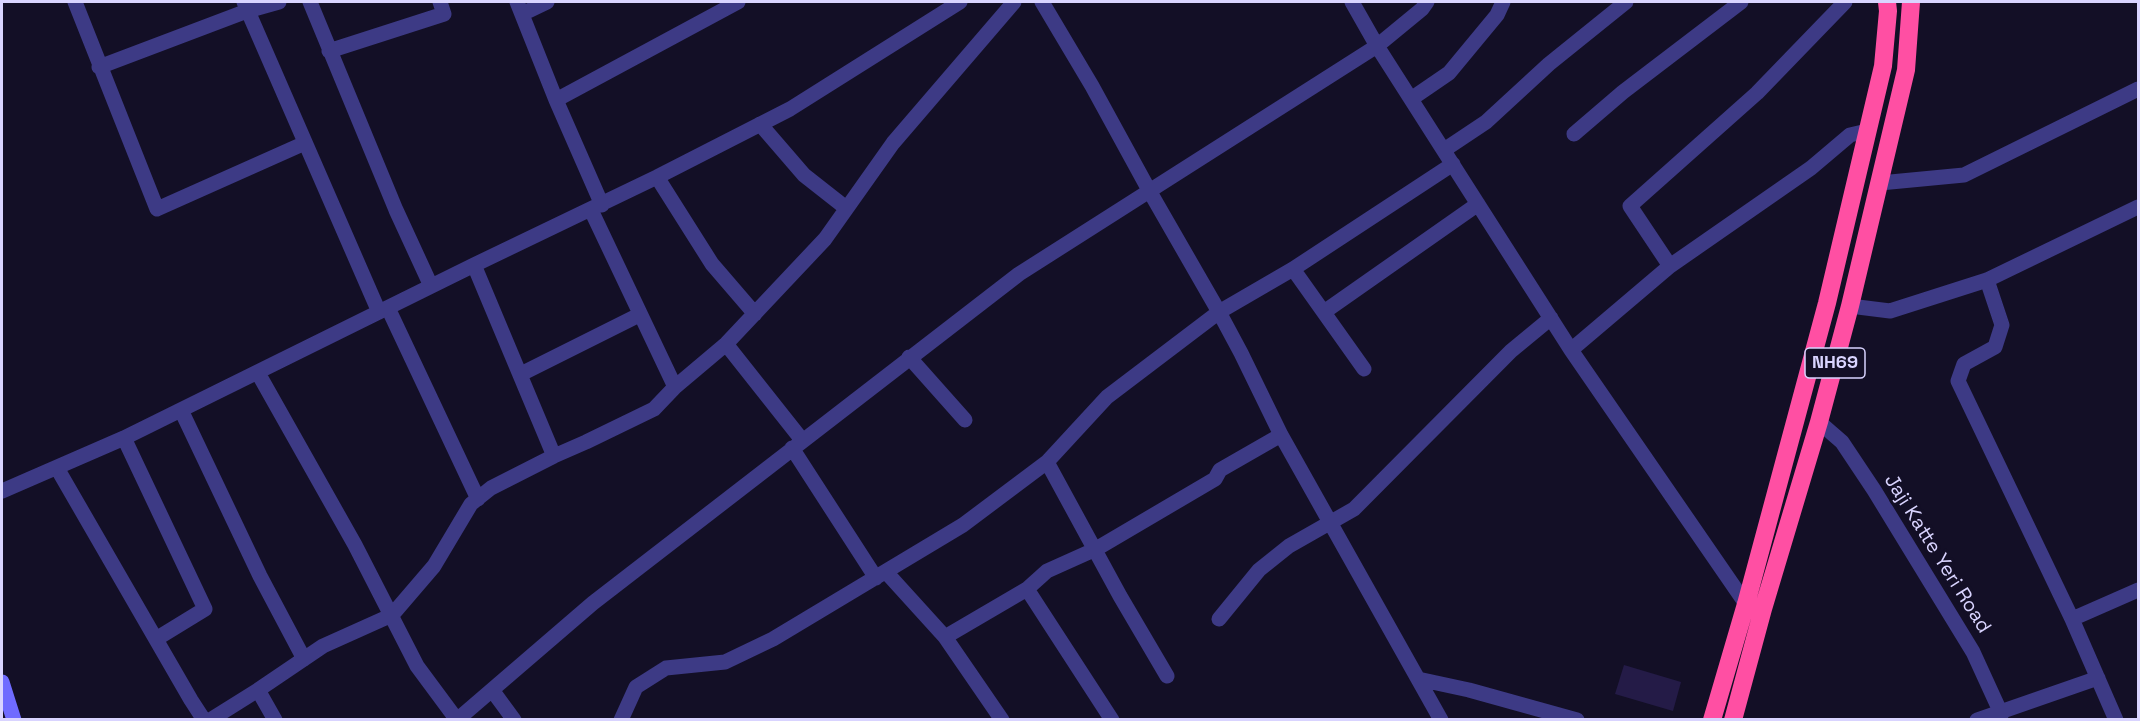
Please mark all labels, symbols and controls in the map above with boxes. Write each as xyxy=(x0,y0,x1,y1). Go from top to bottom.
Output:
road number: NH69 xyxy=(1805,348,1865,378)
street label: Jaji Katte Yeri Road xyxy=(1878,470,1996,638)

